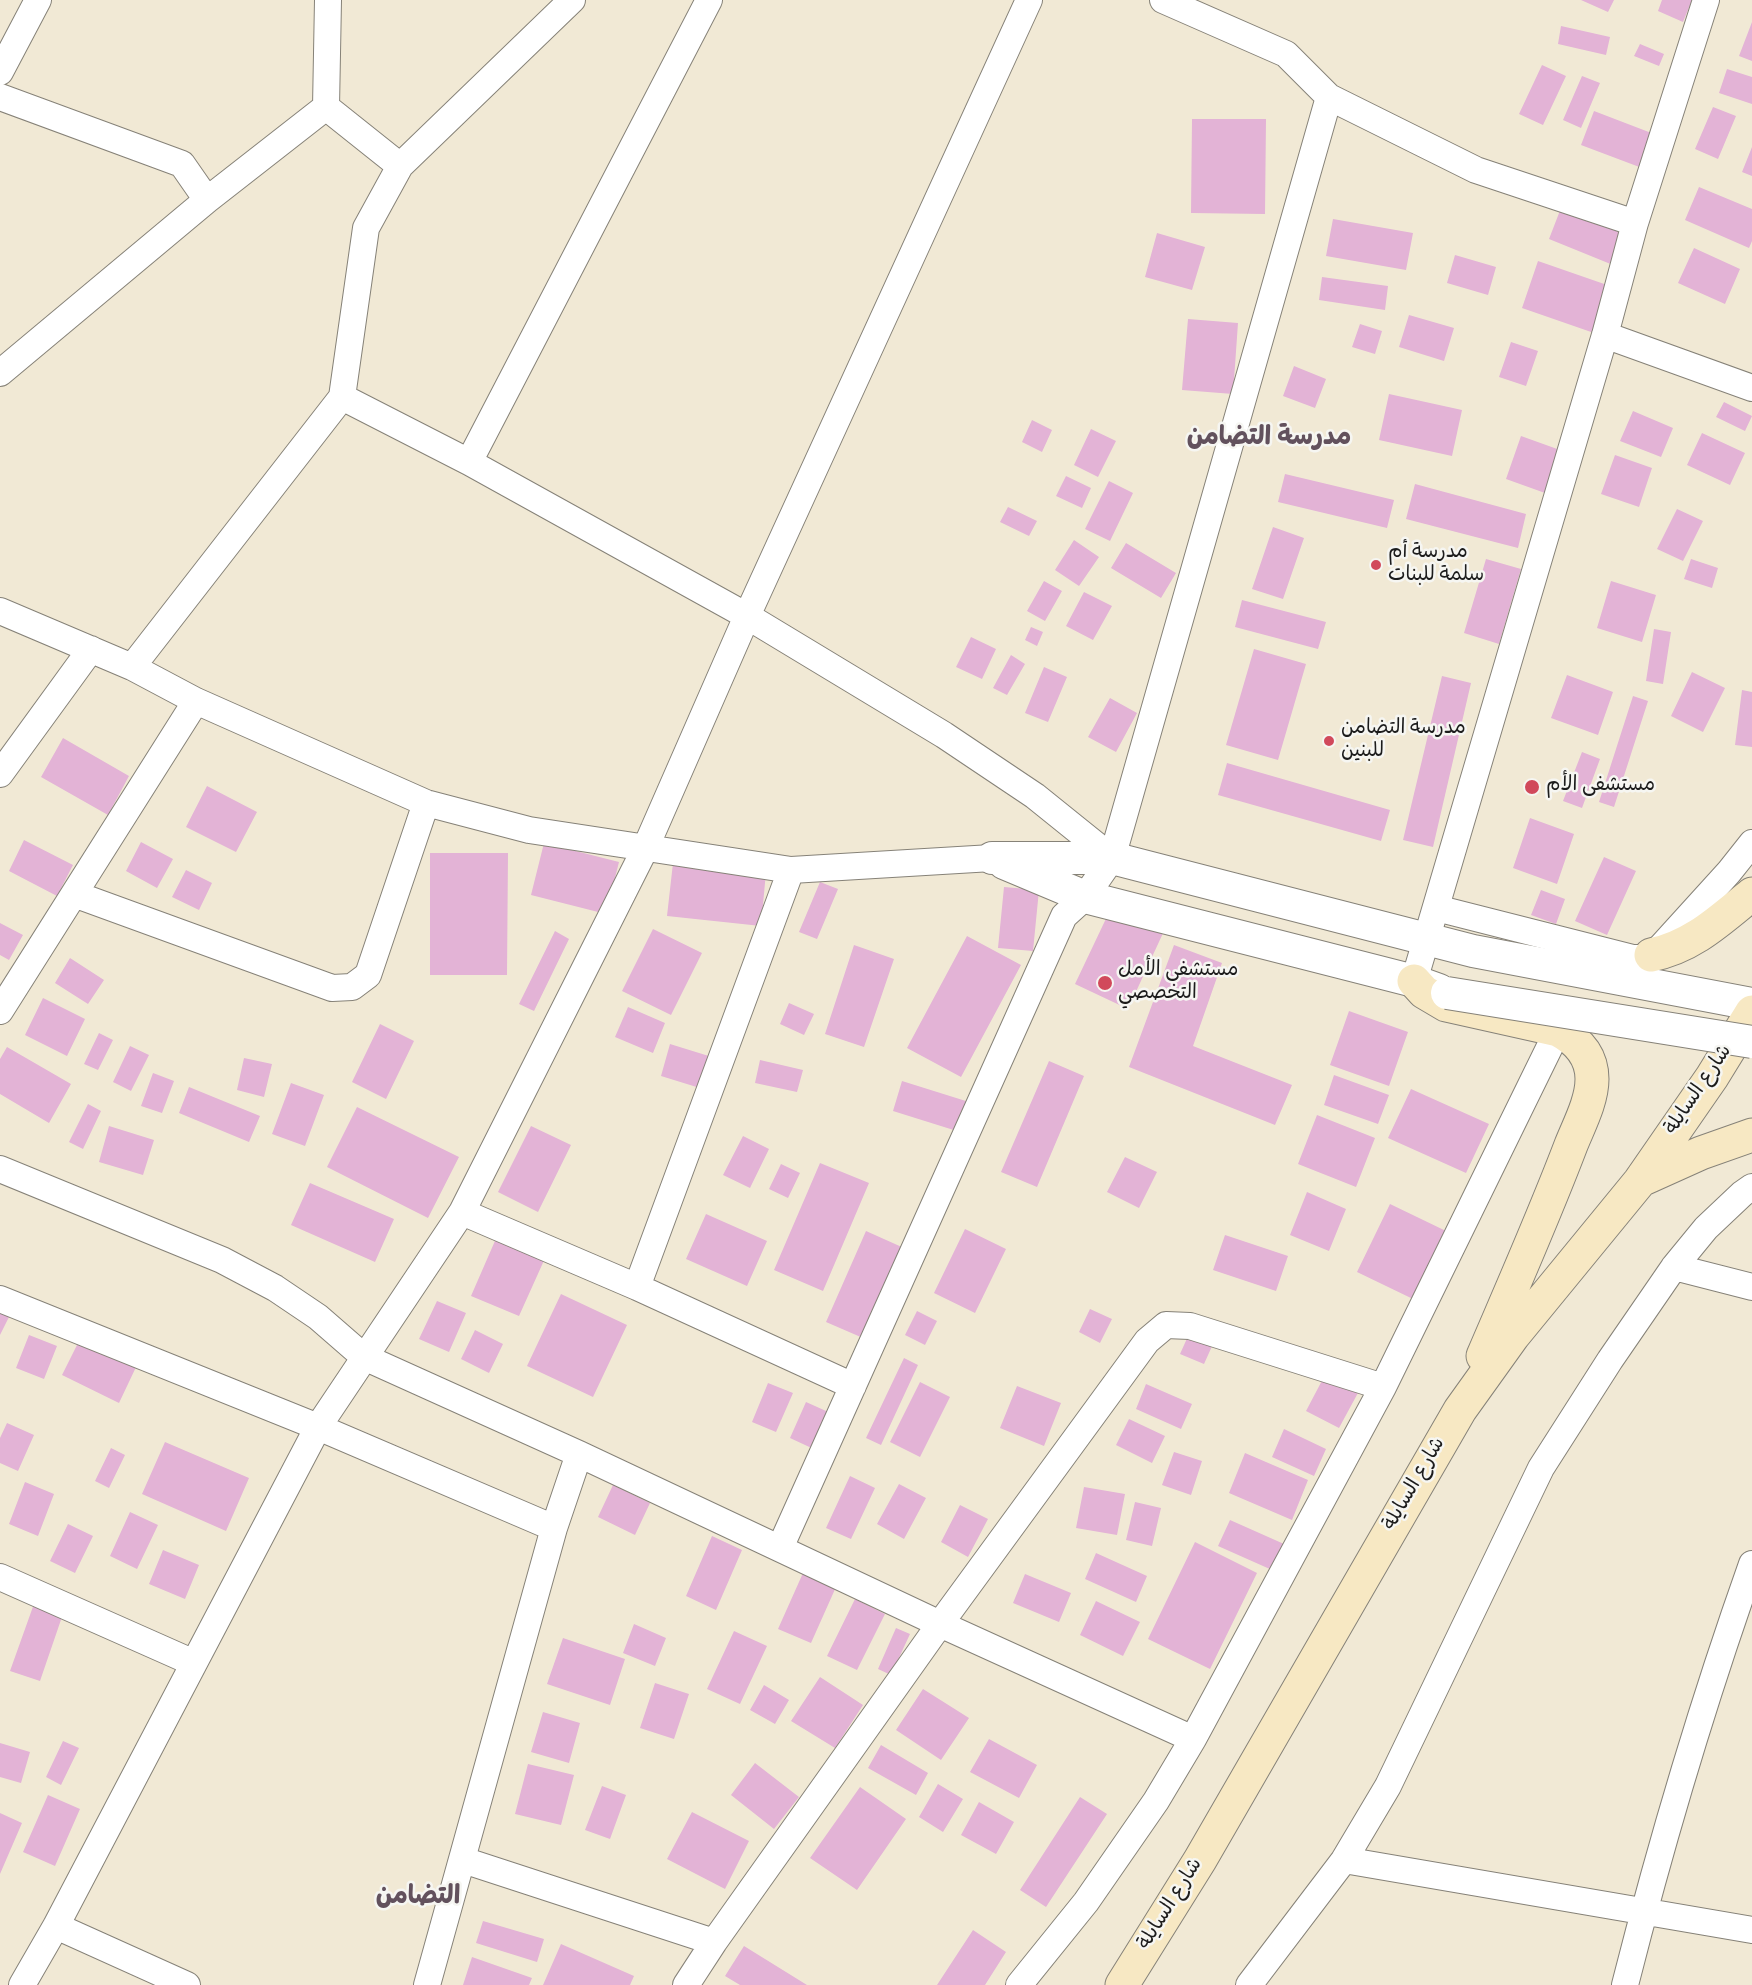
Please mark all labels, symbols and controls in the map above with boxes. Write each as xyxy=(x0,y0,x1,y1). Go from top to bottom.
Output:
district label: مدرسة التضامن xyxy=(1187,424,1351,456)
place label: مدرسة أم سلمة للبنات xyxy=(1388,542,1484,589)
marker: مدرسة أم سلمة للبنات xyxy=(1369,558,1383,572)
place label: مدرسة التضامن للبنين xyxy=(1341,718,1466,765)
marker: مدرسة التضامن للبنين xyxy=(1322,734,1336,748)
place label: مستشفى الأم xyxy=(1546,775,1655,799)
marker: مستشفى الأم xyxy=(1523,778,1541,796)
place label: مستشفى الأمل التخصصي xyxy=(1118,960,1238,1007)
marker: مستشفى الأمل التخصصي xyxy=(1096,974,1114,992)
street label: شارع السايلة xyxy=(1661,1042,1739,1140)
street label: شارع السايلة xyxy=(1380,1434,1452,1536)
street label: شارع السايلة xyxy=(1134,1855,1210,1955)
district label: التضامن xyxy=(376,1883,460,1915)

